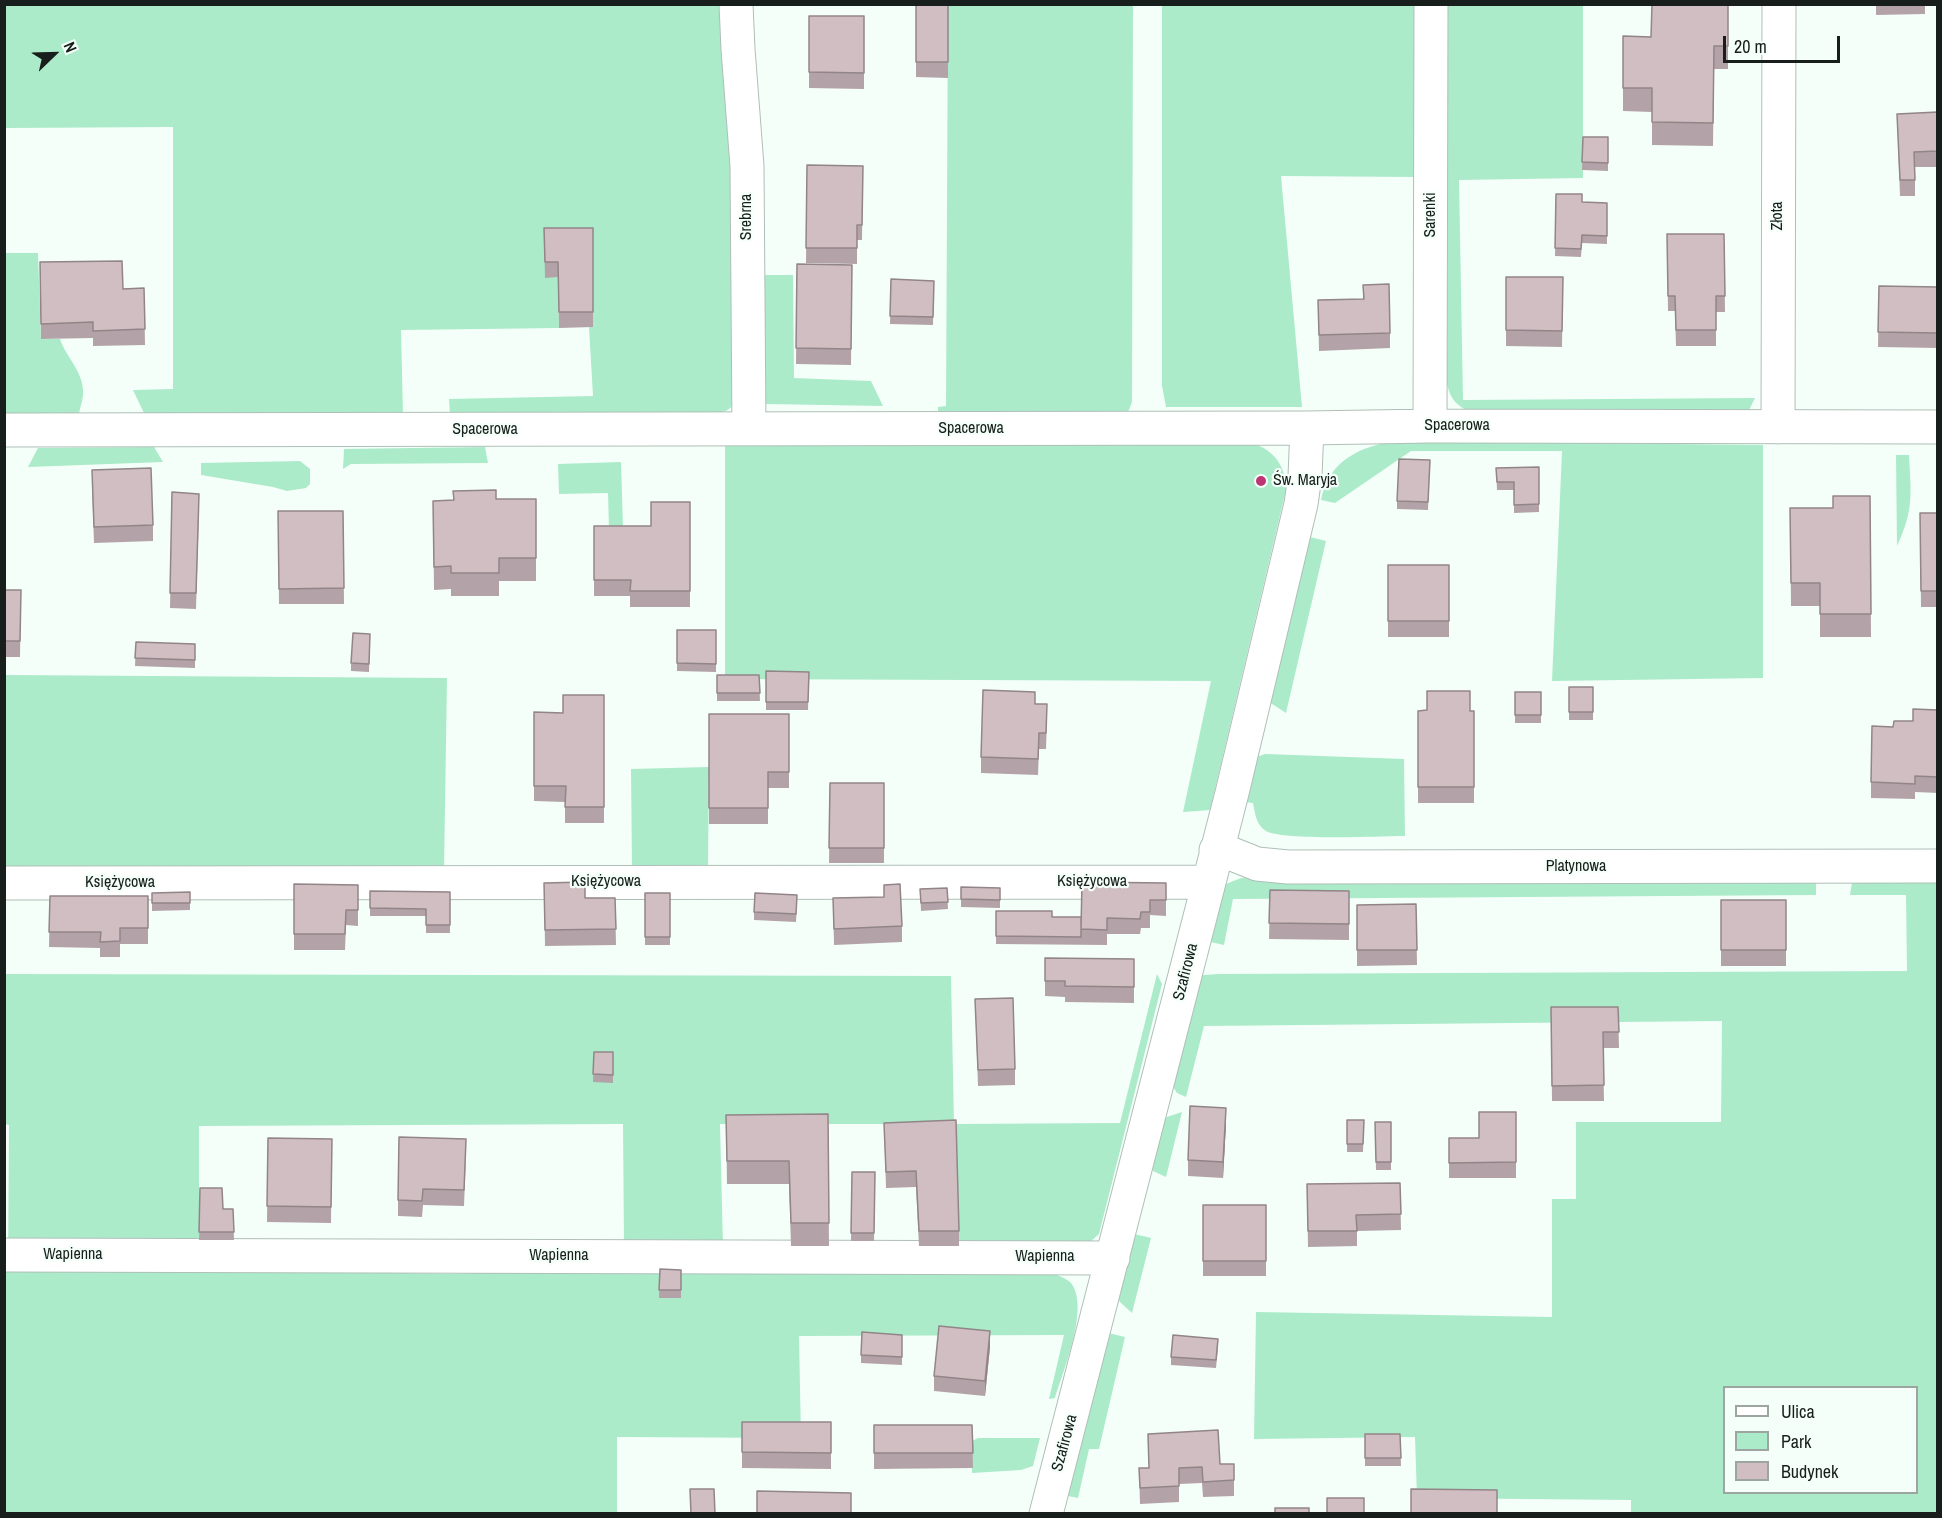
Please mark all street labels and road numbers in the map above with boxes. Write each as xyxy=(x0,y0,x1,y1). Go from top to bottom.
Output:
street label: Sarenki xyxy=(1421,192,1441,238)
street label: Srebrna xyxy=(737,194,757,240)
street label: Złota xyxy=(1768,201,1788,231)
street label: Spacerowa xyxy=(1424,416,1490,436)
street label: Spacerowa xyxy=(938,419,1004,439)
street label: Spacerowa xyxy=(452,420,518,440)
street label: Platynowa xyxy=(1546,857,1606,877)
street label: Księżycowa xyxy=(571,872,641,892)
street label: Księżycowa xyxy=(1057,872,1127,892)
street label: Księżycowa xyxy=(85,873,155,893)
street label: Szafirowa xyxy=(1170,941,1202,1003)
street label: Wapienna xyxy=(43,1245,103,1265)
street label: Wapienna xyxy=(529,1246,589,1266)
street label: Wapienna xyxy=(1015,1247,1075,1267)
street label: Szafirowa xyxy=(1048,1412,1082,1474)

